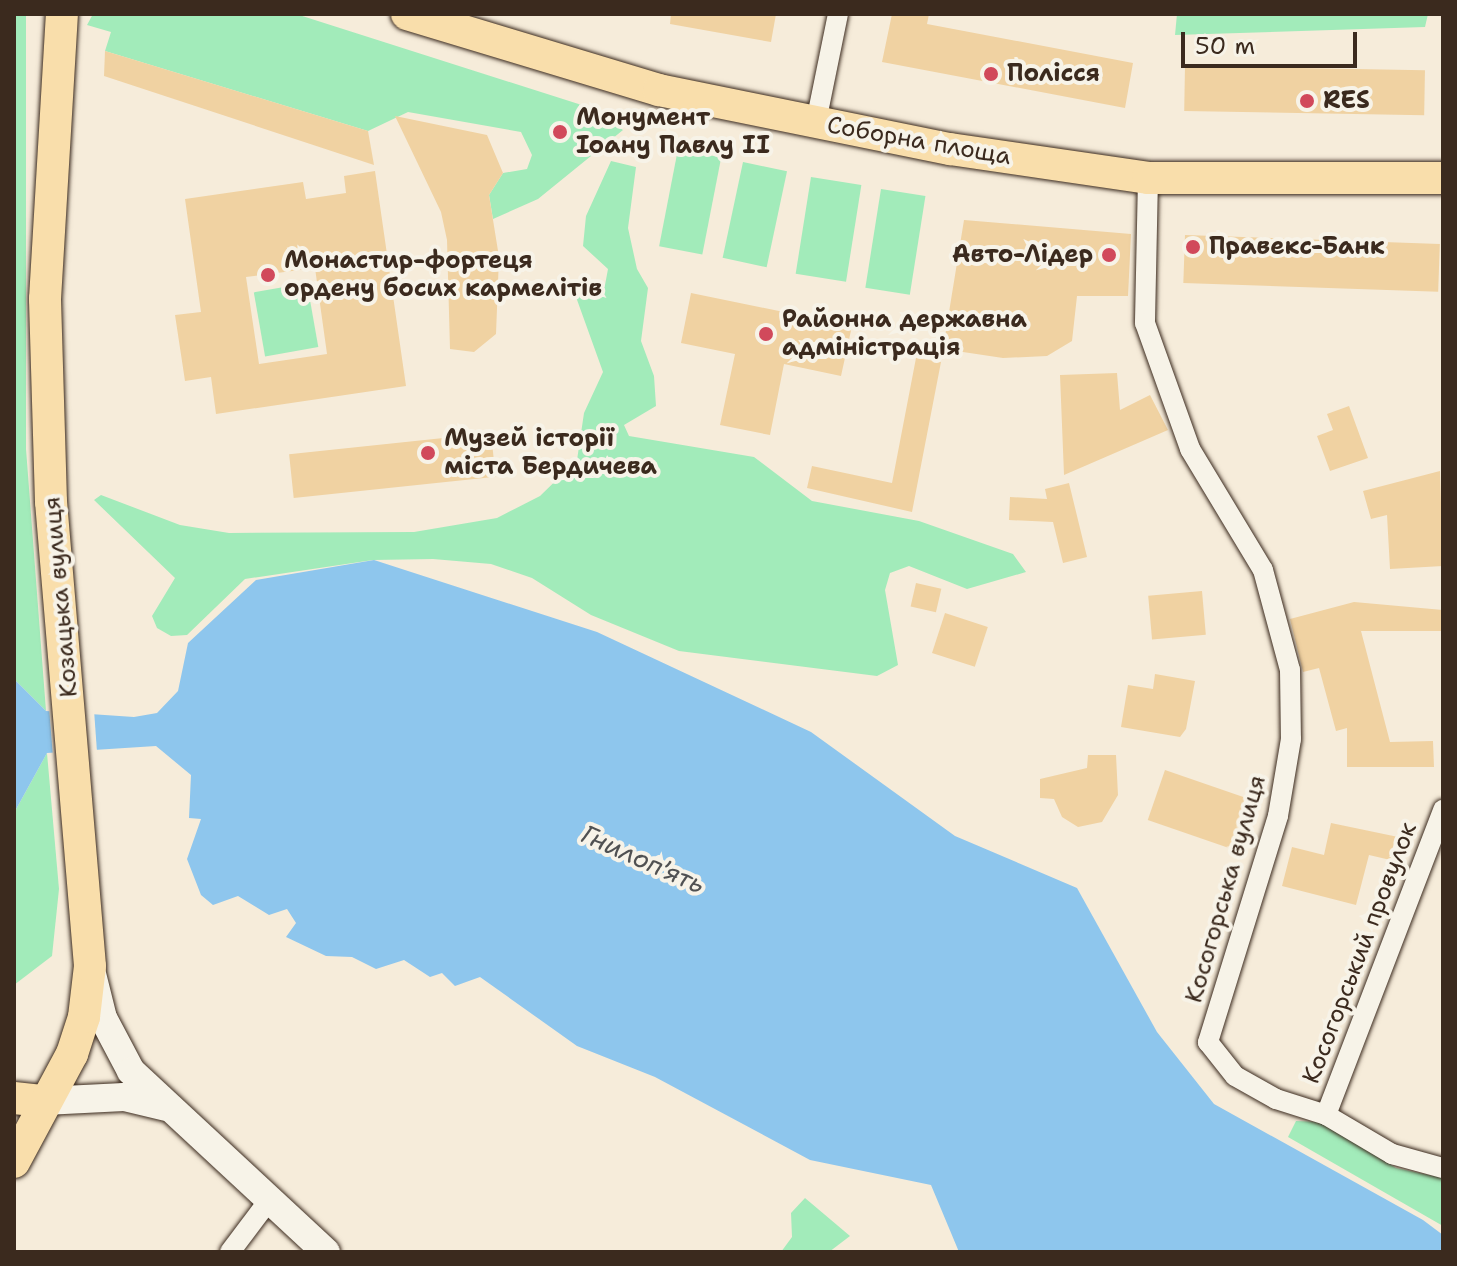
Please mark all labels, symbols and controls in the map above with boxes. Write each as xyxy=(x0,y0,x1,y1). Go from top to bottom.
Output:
scale bar xyxy=(1185,16,1361,66)
text: 50 m xyxy=(1195,30,1255,62)
place label: Полісся xyxy=(1007,60,1100,88)
marker: Полісся xyxy=(982,65,1000,83)
place label: RES xyxy=(1323,87,1370,115)
marker: RES xyxy=(1298,92,1316,110)
place label: Монумент Іоану Павлу ІІ xyxy=(576,104,770,160)
street label: Соборна площа xyxy=(825,111,1013,171)
marker: Монумент Іоану Павлу ІІ xyxy=(551,123,569,141)
place label: Правекс-Банк xyxy=(1209,233,1385,261)
marker: Правекс-Банк xyxy=(1184,238,1202,256)
place label: Авто-Лідер xyxy=(952,241,1093,269)
marker: Авто-Лідер xyxy=(1100,246,1118,264)
place label: Монастир-фортеця ордену босих кармелітів xyxy=(284,247,602,303)
marker: Монастир-фортеця ордену босих кармелітів xyxy=(259,266,277,284)
place label: Районна державна адміністрація xyxy=(782,306,1027,362)
marker: Районна державна адміністрація xyxy=(757,325,775,343)
place label: Музей історії міста Бердичева xyxy=(444,425,657,481)
marker: Музей історії міста Бердичева xyxy=(419,444,437,462)
street label: Козацька вулиця xyxy=(38,495,84,699)
street label: Косогорська вулиця xyxy=(1180,772,1272,1006)
water label: Гнилоп'ять xyxy=(576,818,710,900)
street label: Косогорський провулок xyxy=(1297,818,1423,1088)

